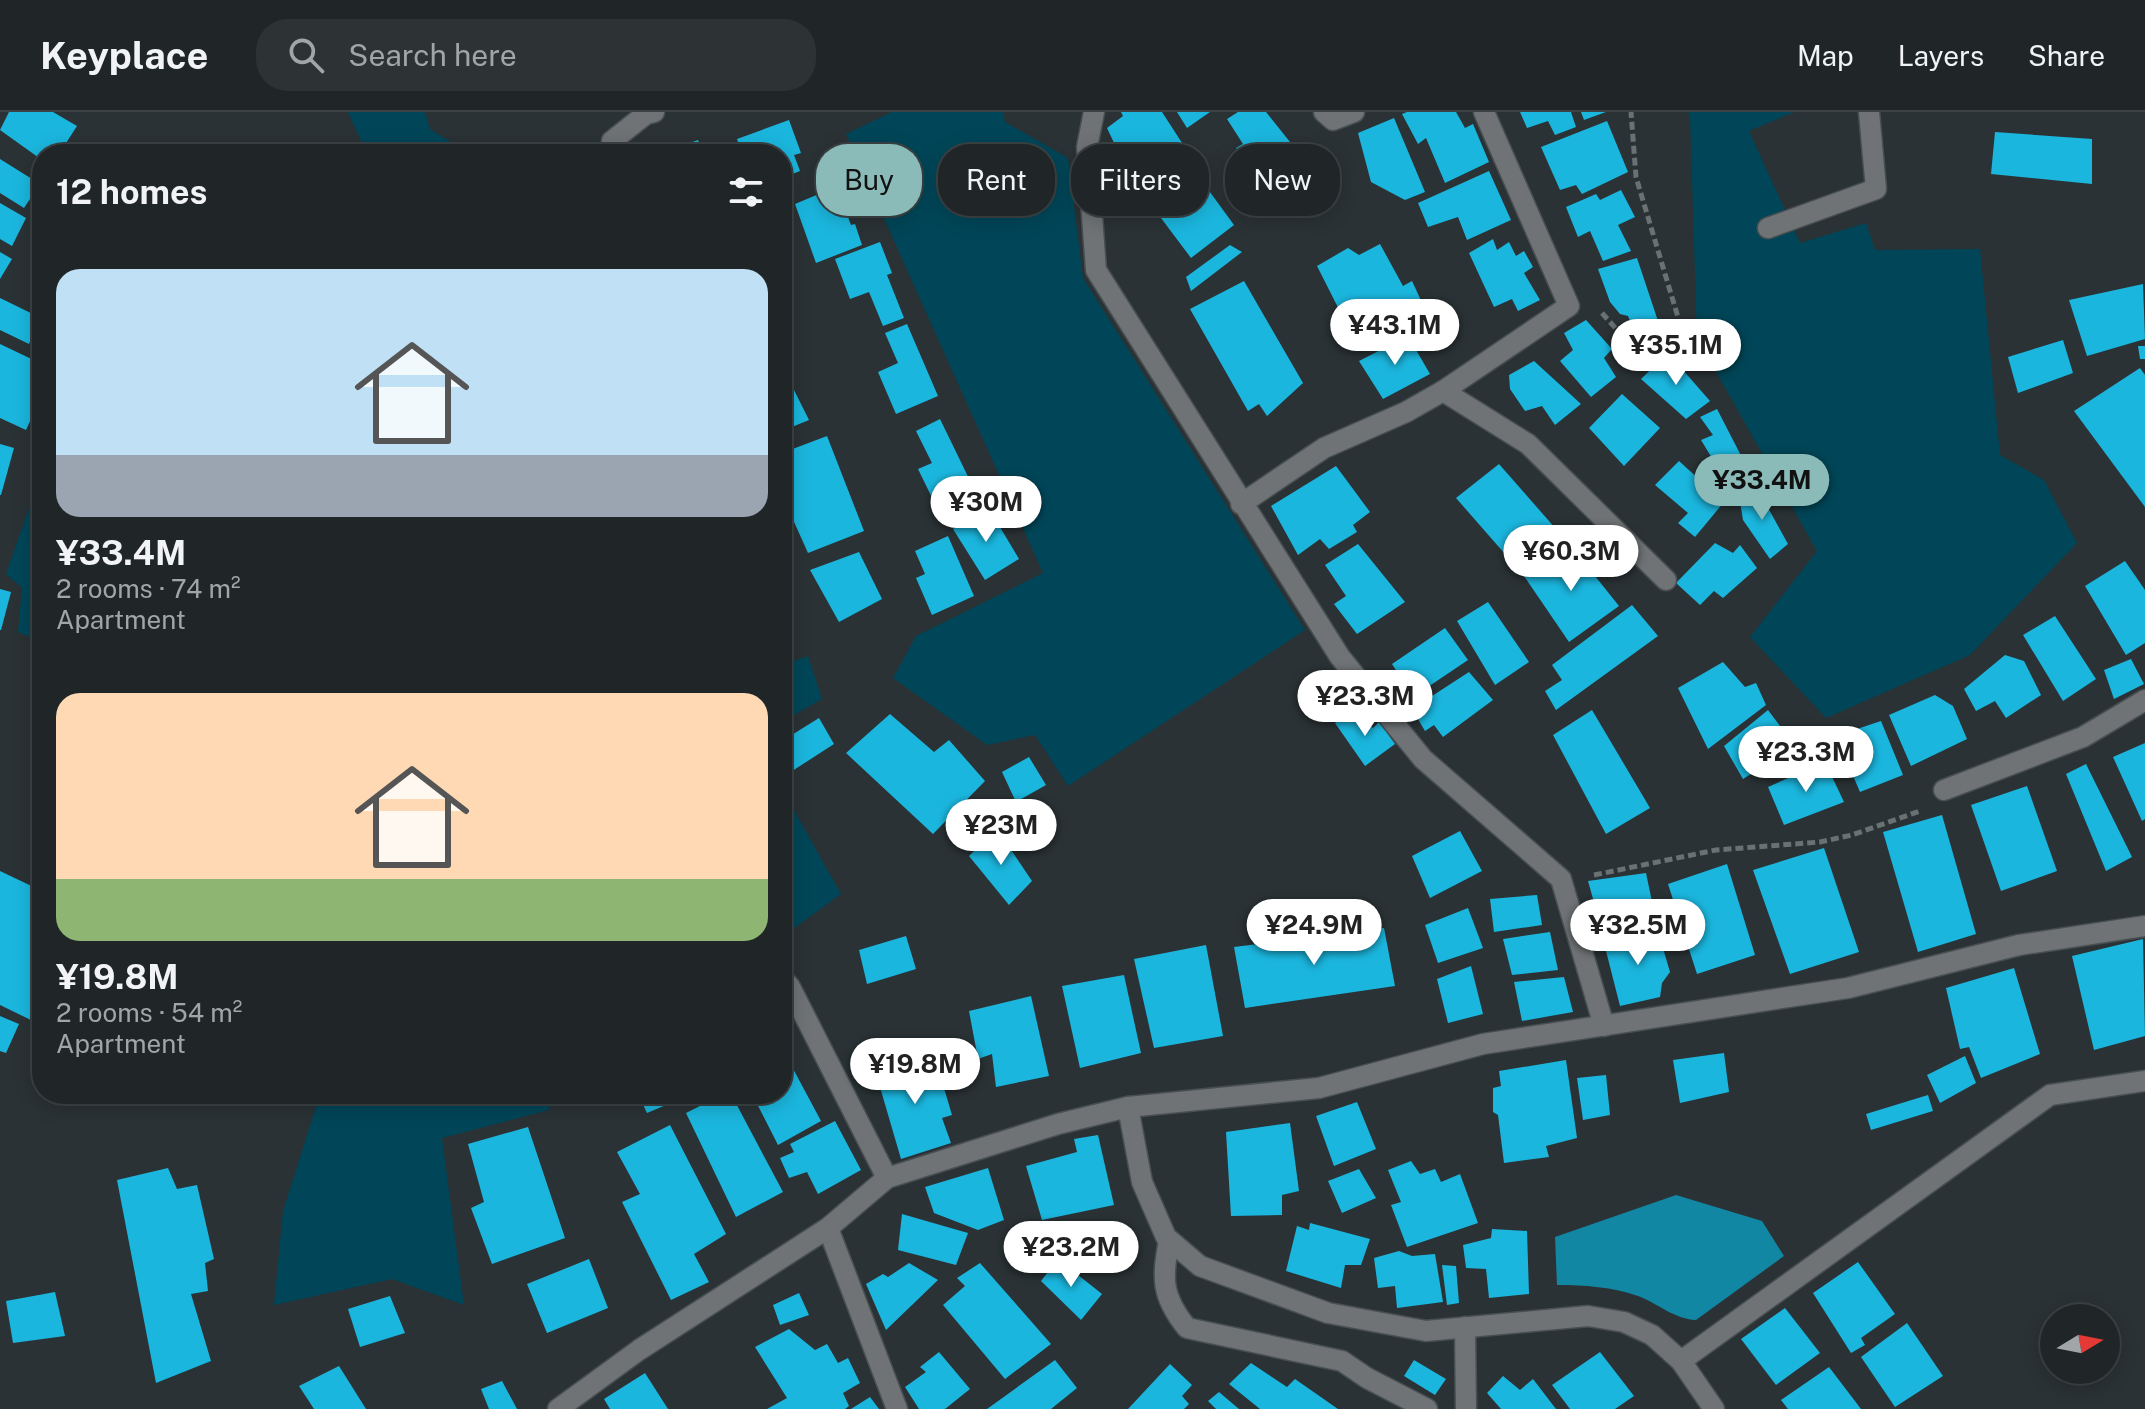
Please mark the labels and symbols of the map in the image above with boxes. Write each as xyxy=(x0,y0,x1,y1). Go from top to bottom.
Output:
pin: ¥43.1M xyxy=(1330,299,1460,367)
pin: ¥35.1M xyxy=(1611,319,1741,387)
pin: ¥33.4M xyxy=(1697,454,1827,522)
pin: ¥30M xyxy=(939,476,1033,544)
pin: ¥60.3M xyxy=(1506,525,1636,593)
pin: ¥23.3M xyxy=(1300,670,1430,738)
pin: ¥23.3M xyxy=(1741,726,1871,794)
pin: ¥23M xyxy=(954,799,1048,867)
pin: ¥24.9M xyxy=(1249,899,1379,967)
pin: ¥32.5M xyxy=(1573,899,1703,967)
pin: ¥19.8M xyxy=(850,1038,980,1106)
pin: ¥23.2M xyxy=(1006,1221,1136,1289)
north arrow xyxy=(2040,1304,2120,1384)

